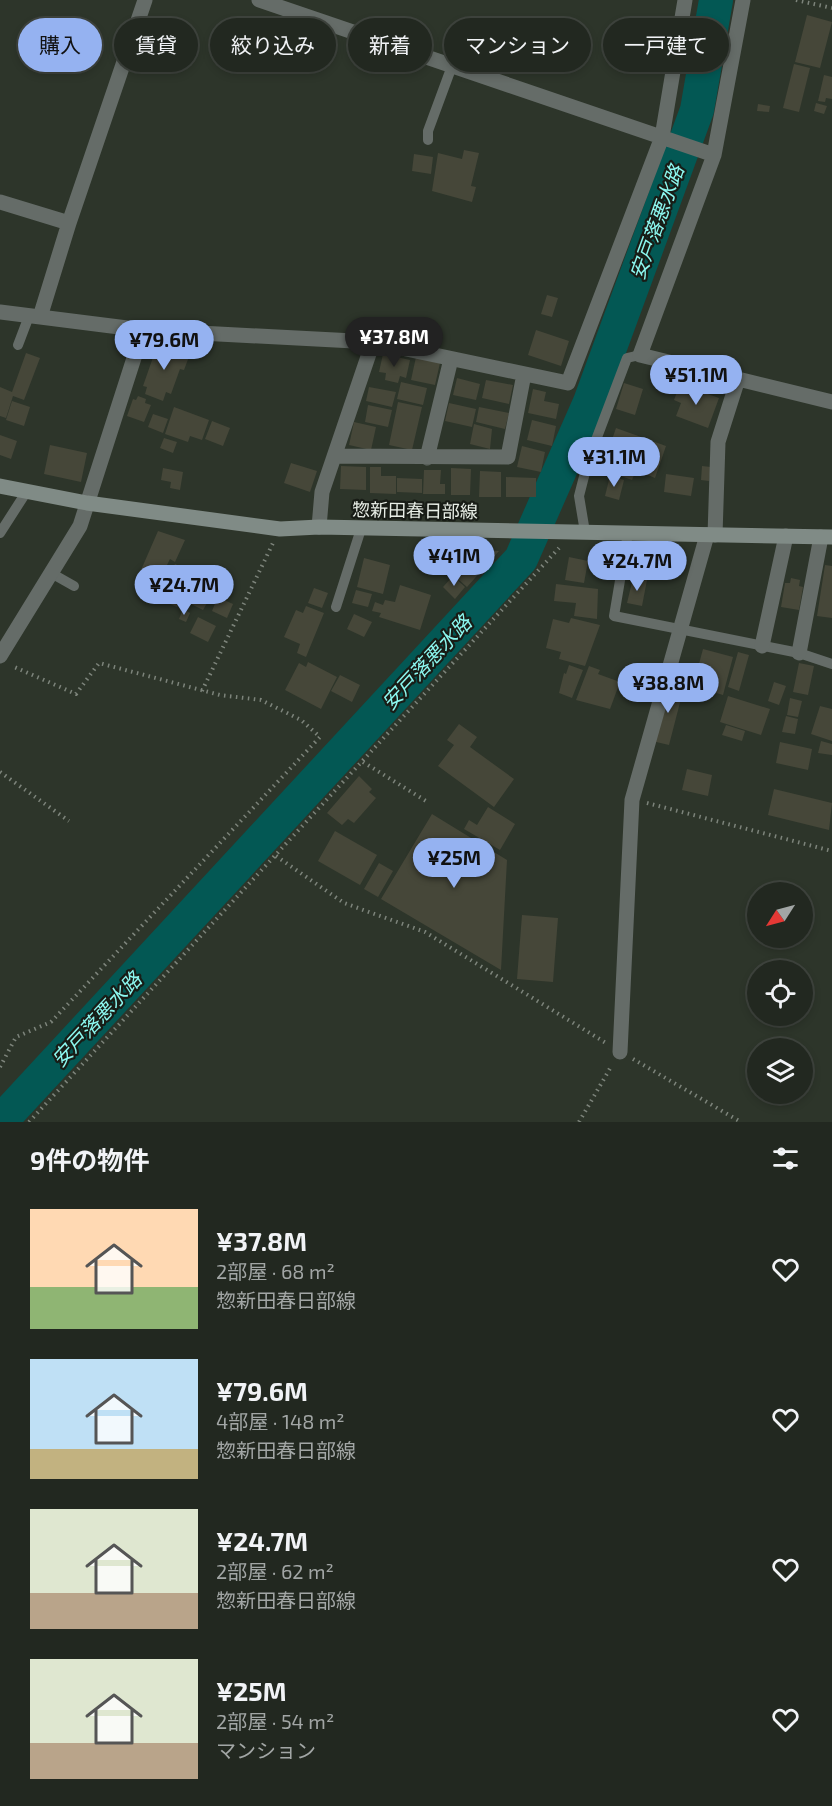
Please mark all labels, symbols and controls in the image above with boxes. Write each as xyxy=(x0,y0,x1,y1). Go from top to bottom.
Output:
chip: 購入 xyxy=(18,18,102,72)
chip: 賃貸 xyxy=(114,18,198,72)
chip: 絞り込み xyxy=(210,18,336,72)
chip: 新着 xyxy=(348,18,432,72)
chip: マンション xyxy=(444,18,591,72)
chip: 一戸建て xyxy=(603,18,729,72)
water label: 安戸落悪水路 xyxy=(624,160,688,282)
pin: ¥37.8M xyxy=(345,317,443,368)
pin: ¥79.6M xyxy=(115,320,213,371)
text: ¥37.8M xyxy=(359,324,429,348)
text: ¥79.6M xyxy=(129,327,199,351)
pin: ¥51.1M xyxy=(647,355,745,406)
text: ¥51.1M xyxy=(664,362,728,386)
pin: ¥31.1M xyxy=(565,437,663,488)
text: ¥31.1M xyxy=(582,444,646,468)
street label: 惣新田春日部線 xyxy=(352,498,478,522)
pin: ¥41M xyxy=(418,536,490,587)
pin: ¥24.7M xyxy=(588,541,686,592)
text: ¥41M xyxy=(428,543,480,567)
text: ¥24.7M xyxy=(602,548,672,572)
pin: ¥24.7M xyxy=(135,565,233,616)
text: ¥24.7M xyxy=(149,572,219,596)
water label: 安戸落悪水路 xyxy=(376,608,477,714)
pin: ¥38.8M xyxy=(619,663,717,714)
text: ¥38.8M xyxy=(632,670,704,694)
pin: ¥25M xyxy=(418,838,490,889)
text: ¥25M xyxy=(427,845,481,869)
north arrow xyxy=(747,882,813,948)
map controls xyxy=(747,882,813,1104)
button: locate xyxy=(747,960,813,1026)
water label: 安戸落悪水路 xyxy=(46,965,147,1071)
button: layers xyxy=(747,1038,813,1104)
icon: filters xyxy=(769,1142,802,1175)
text: 9件の物件 xyxy=(30,1144,149,1175)
text: ¥37.8M xyxy=(216,1225,307,1256)
icon: home xyxy=(78,1233,150,1305)
icon: heart xyxy=(769,1253,802,1286)
text: 2部屋 · 68 m² xyxy=(216,1259,335,1283)
text: 惣新田春日部線 xyxy=(216,1288,356,1312)
text: ¥79.6M xyxy=(216,1375,308,1406)
icon: home xyxy=(78,1383,150,1455)
icon: heart xyxy=(769,1403,802,1436)
text: 4部屋 · 148 m² xyxy=(216,1409,345,1433)
text: 惣新田春日部線 xyxy=(216,1438,356,1462)
text: ¥24.7M xyxy=(216,1525,308,1556)
icon: home xyxy=(78,1533,150,1605)
icon: heart xyxy=(769,1553,802,1586)
text: 2部屋 · 62 m² xyxy=(216,1559,334,1583)
text: 惣新田春日部線 xyxy=(216,1588,356,1612)
text: ¥25M xyxy=(216,1675,287,1706)
icon: home xyxy=(78,1683,150,1755)
icon: heart xyxy=(769,1703,802,1736)
text: 2部屋 · 54 m² xyxy=(216,1709,334,1733)
text: マンション xyxy=(216,1738,316,1762)

